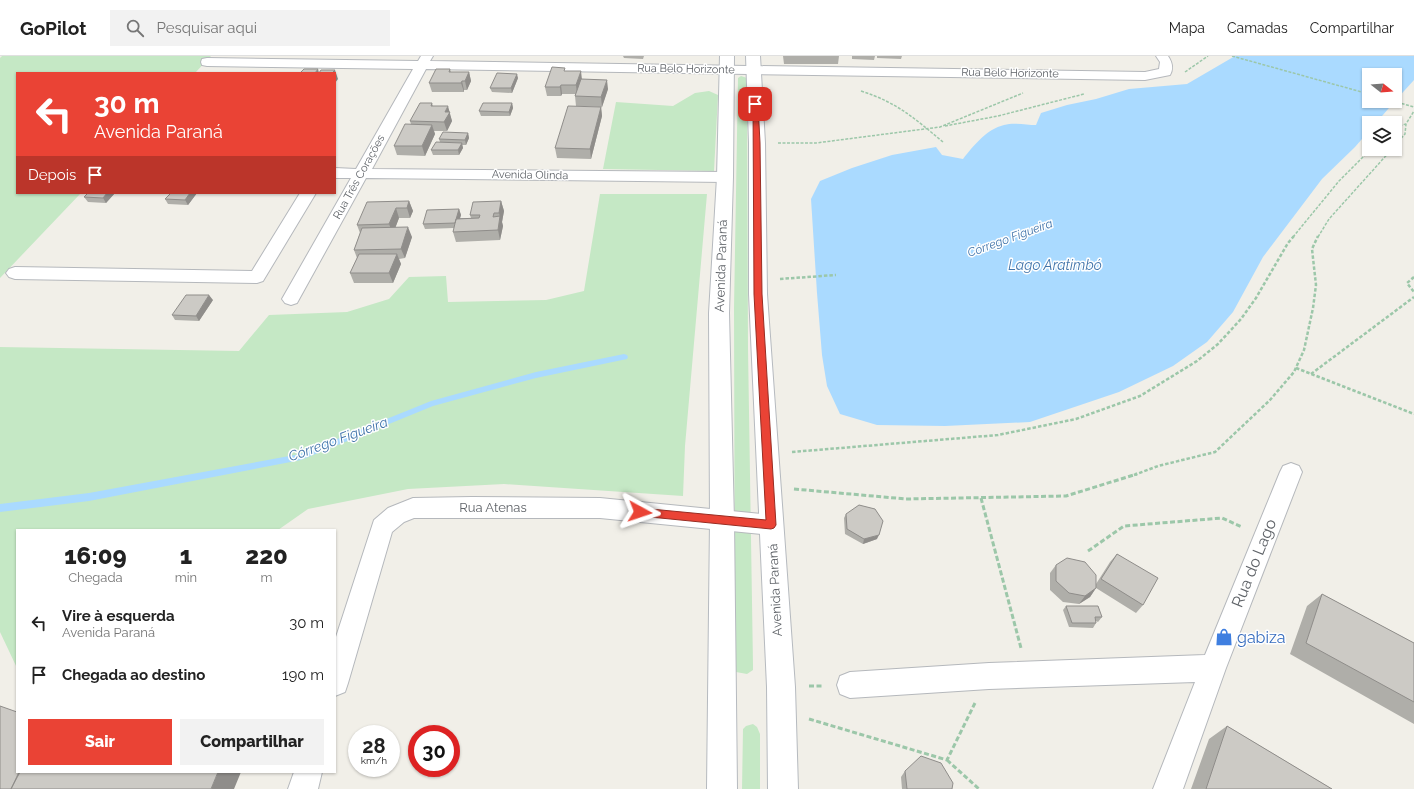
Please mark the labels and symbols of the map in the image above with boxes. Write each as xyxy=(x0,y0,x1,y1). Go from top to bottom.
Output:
street label: Rua Belo Horizonte xyxy=(637,62,735,76)
street label: Rua Belo Horizonte xyxy=(961,66,1059,80)
north arrow xyxy=(1362,68,1402,108)
pin xyxy=(738,87,772,121)
street label: Rua Três Corações xyxy=(330,133,388,221)
street label: Avenida Olinda xyxy=(492,168,568,182)
water label: Córrego Figueira xyxy=(966,216,1054,260)
street label: Avenida Paraná xyxy=(712,219,730,313)
water label: Lago Aratimbó xyxy=(1008,257,1102,273)
water label: Córrego Figueira xyxy=(286,414,390,464)
position arrow xyxy=(619,491,661,533)
street label: Rua Atenas xyxy=(459,500,527,515)
street label: Rua do Lago xyxy=(1228,516,1280,610)
street label: Avenida Paraná xyxy=(765,543,785,637)
shop icon: gabiza xyxy=(1214,627,1234,647)
place label: gabiza xyxy=(1237,628,1286,647)
speed limit sign: 30 xyxy=(408,725,460,777)

